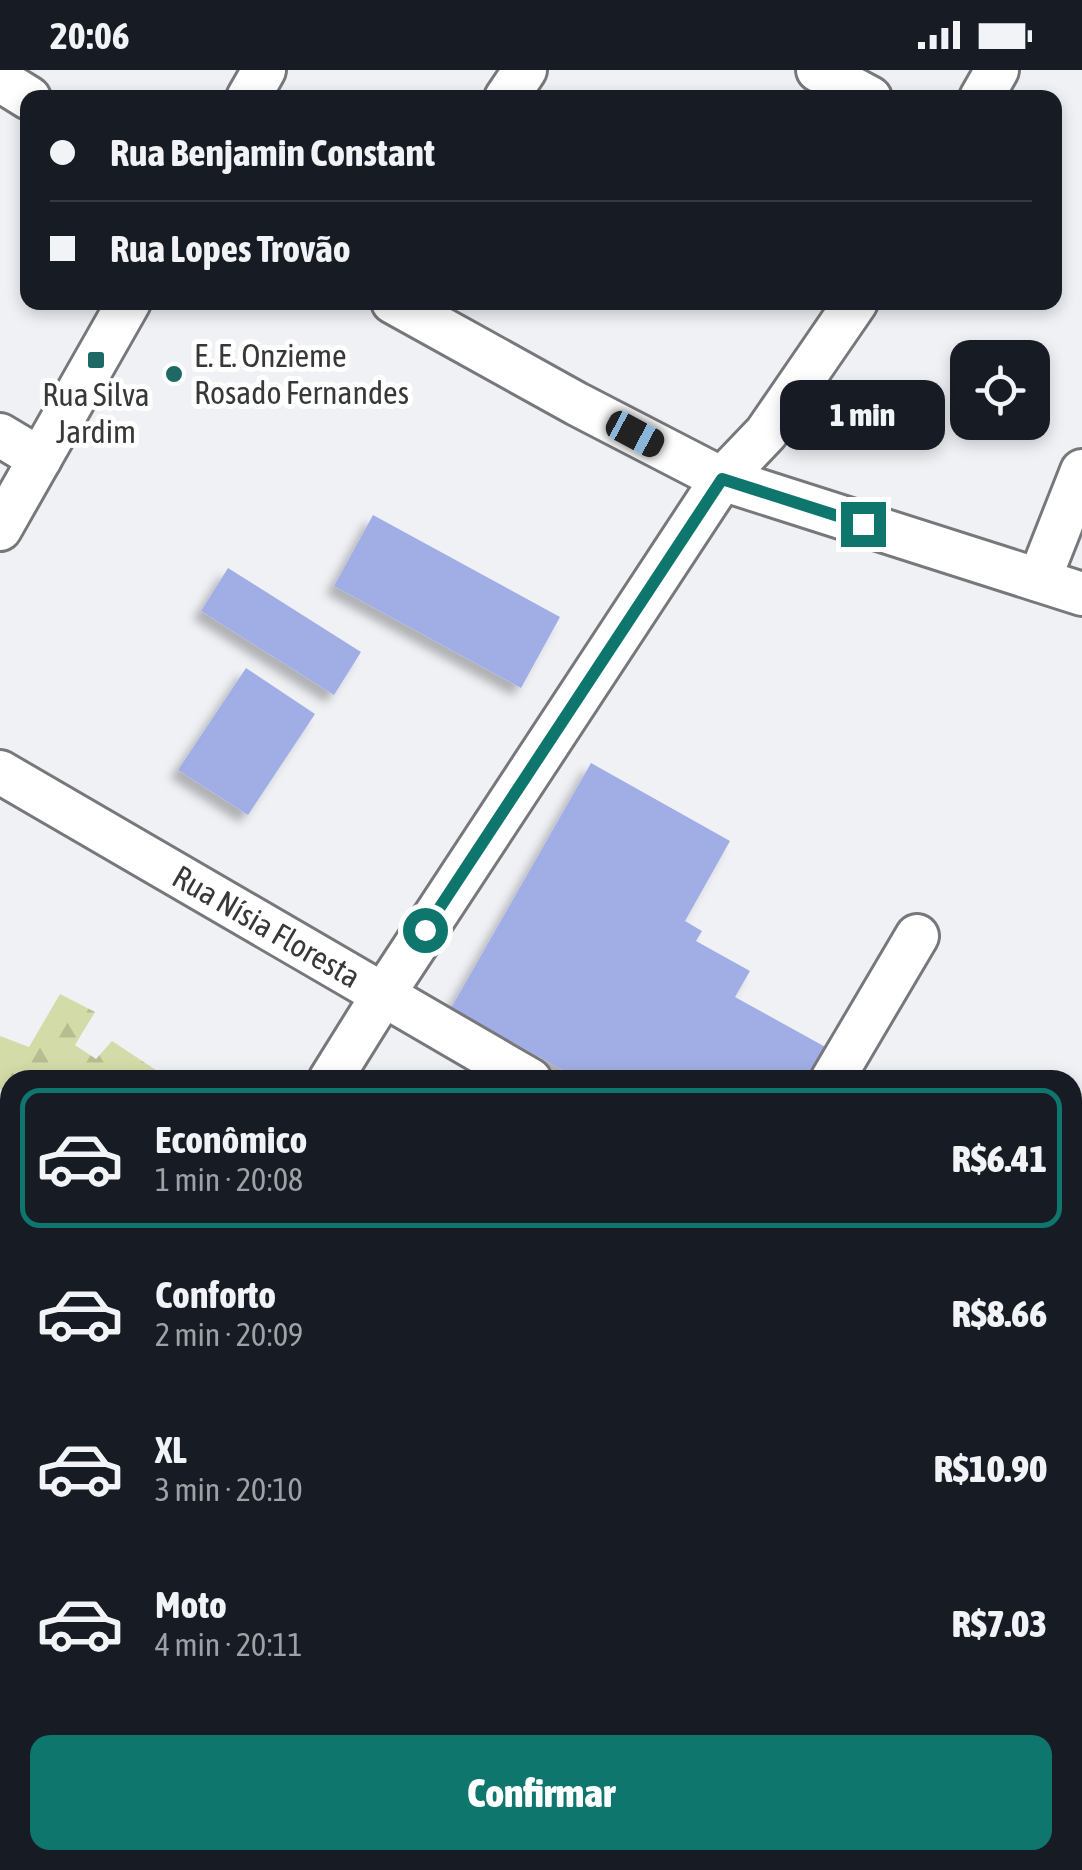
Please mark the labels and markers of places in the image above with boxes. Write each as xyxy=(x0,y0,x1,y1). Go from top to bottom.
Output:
place label: E. E. Onzieme Rosado Fernandes xyxy=(194,337,409,411)
marker: Rua Silva Jardim xyxy=(85,349,107,371)
marker: E. E. Onzieme Rosado Fernandes xyxy=(163,363,185,385)
place label: Rua Silva Jardim xyxy=(42,376,150,450)

